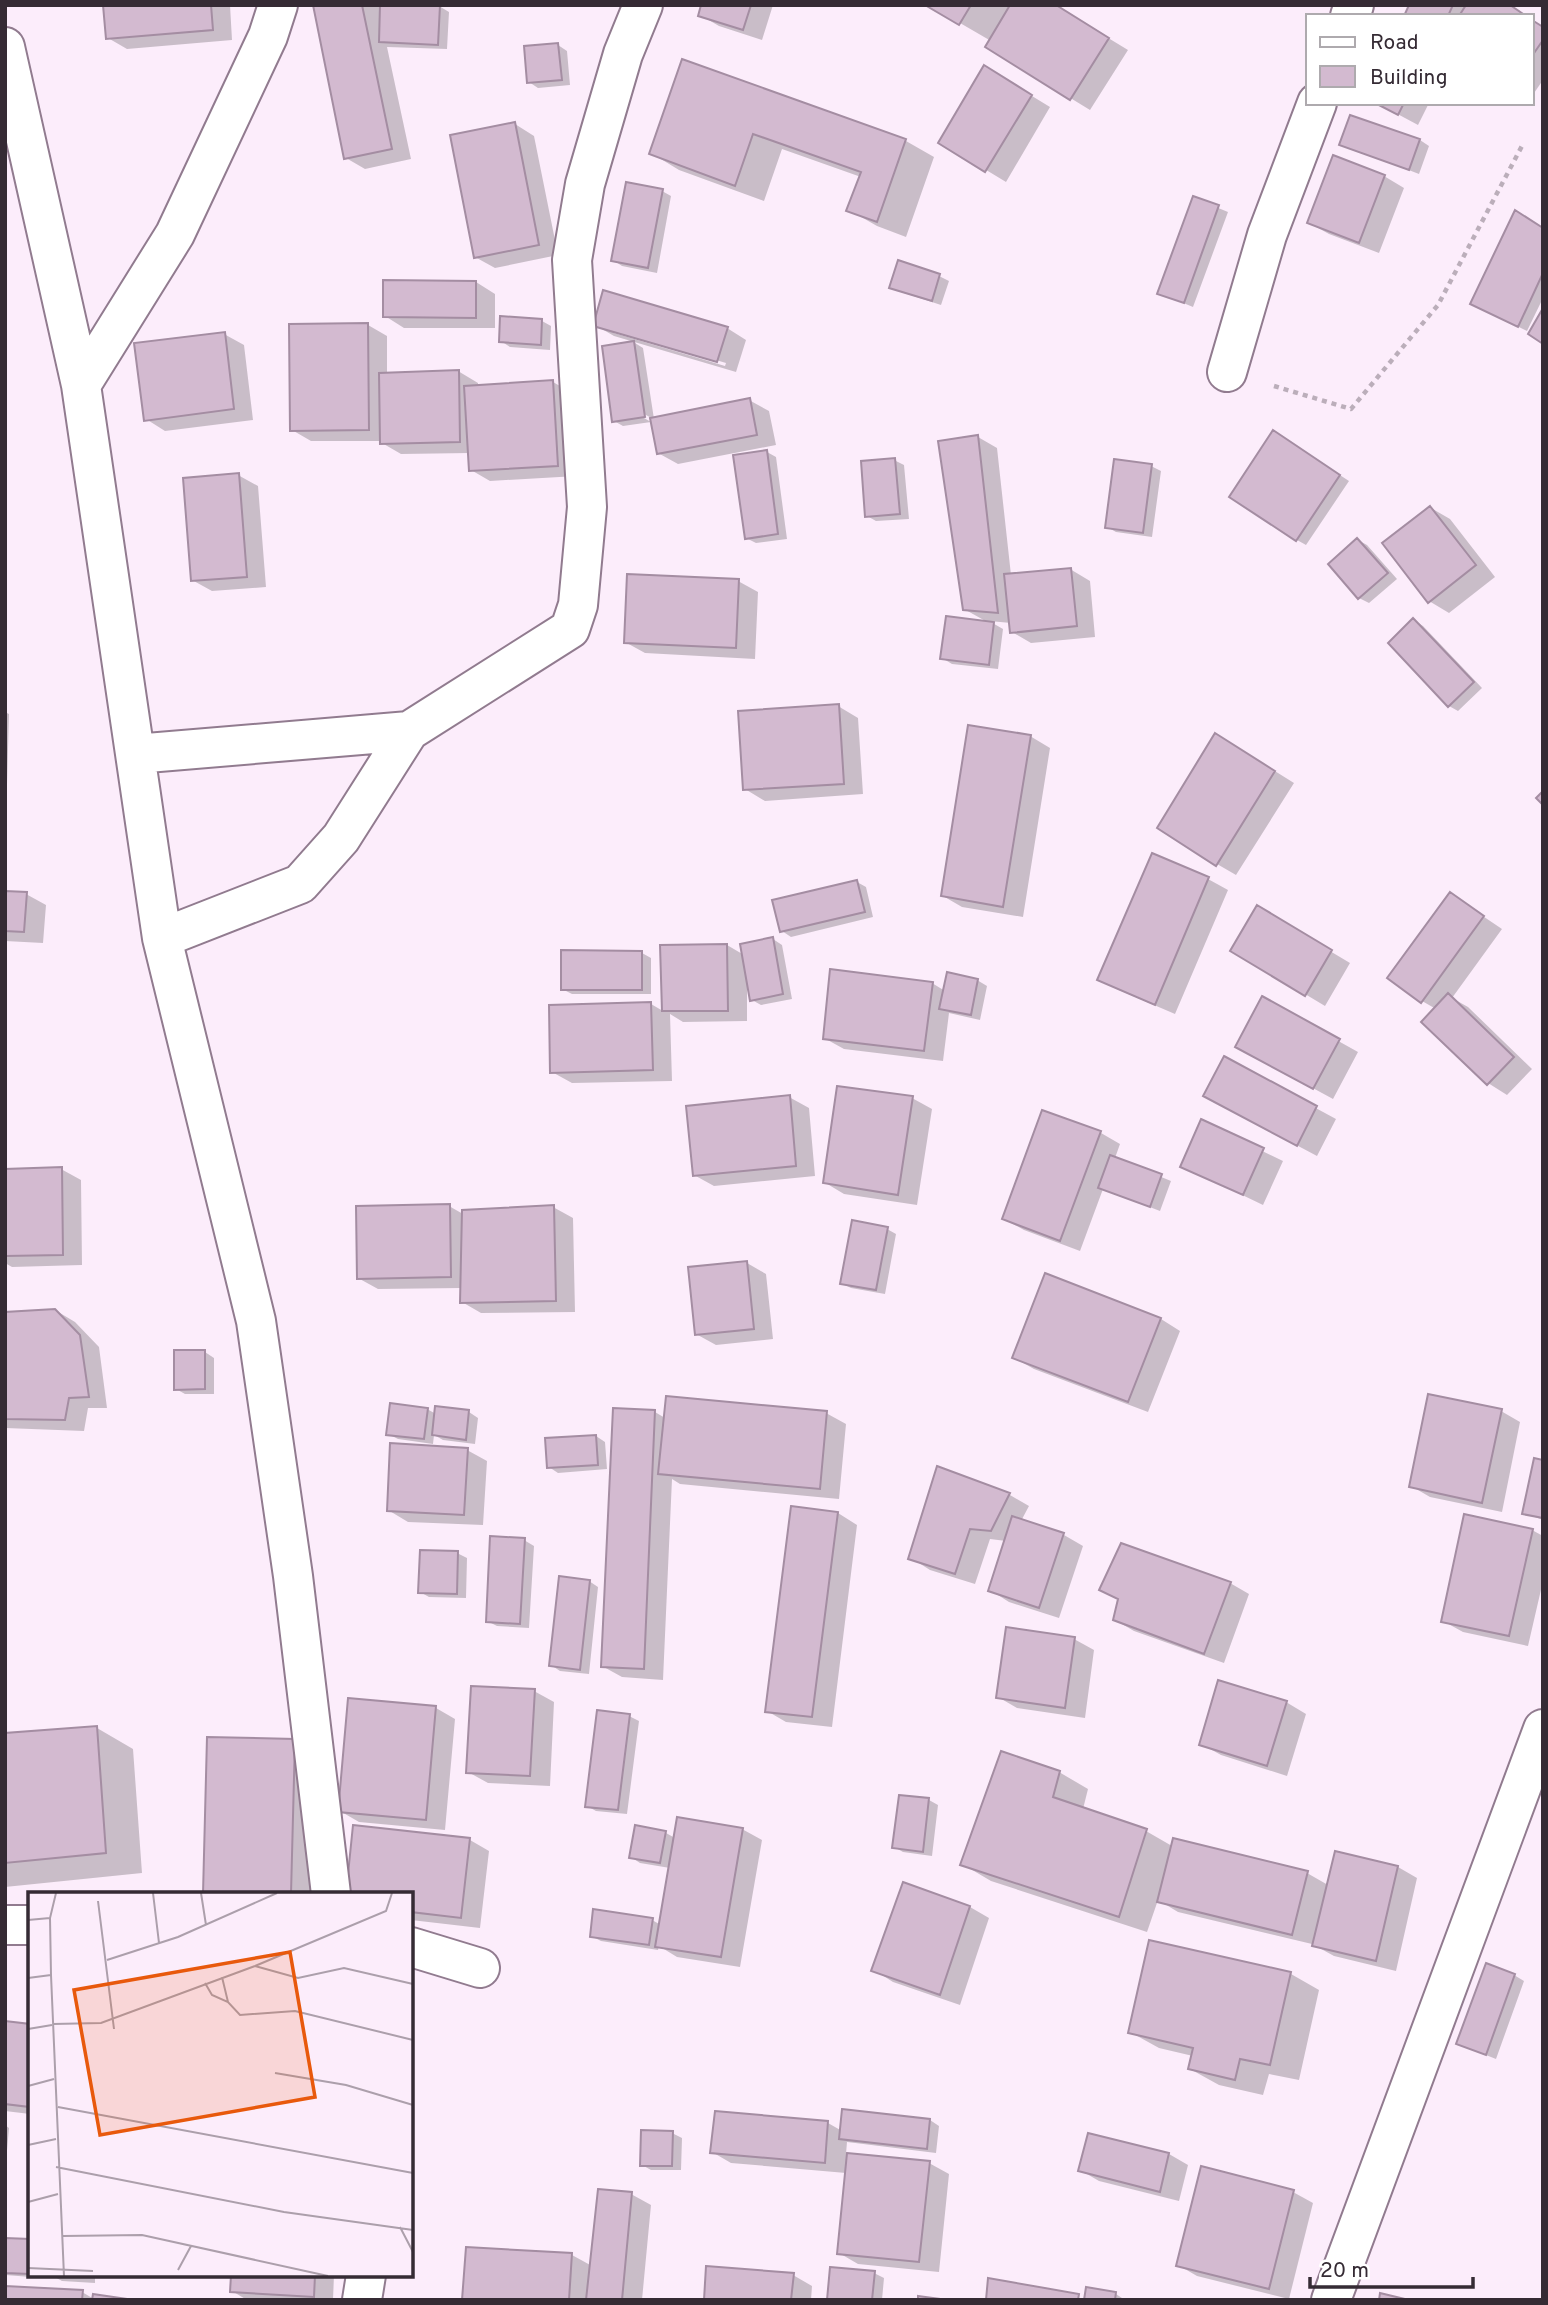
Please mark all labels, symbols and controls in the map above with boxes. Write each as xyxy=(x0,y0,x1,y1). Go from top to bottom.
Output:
legend xyxy=(1306,14,1534,105)
text: Road xyxy=(1370,30,1419,57)
text: Building xyxy=(1370,65,1448,92)
inset map xyxy=(28,1892,413,2277)
scale bar xyxy=(1310,2246,1473,2290)
text: 20 m xyxy=(1320,2258,1369,2285)

